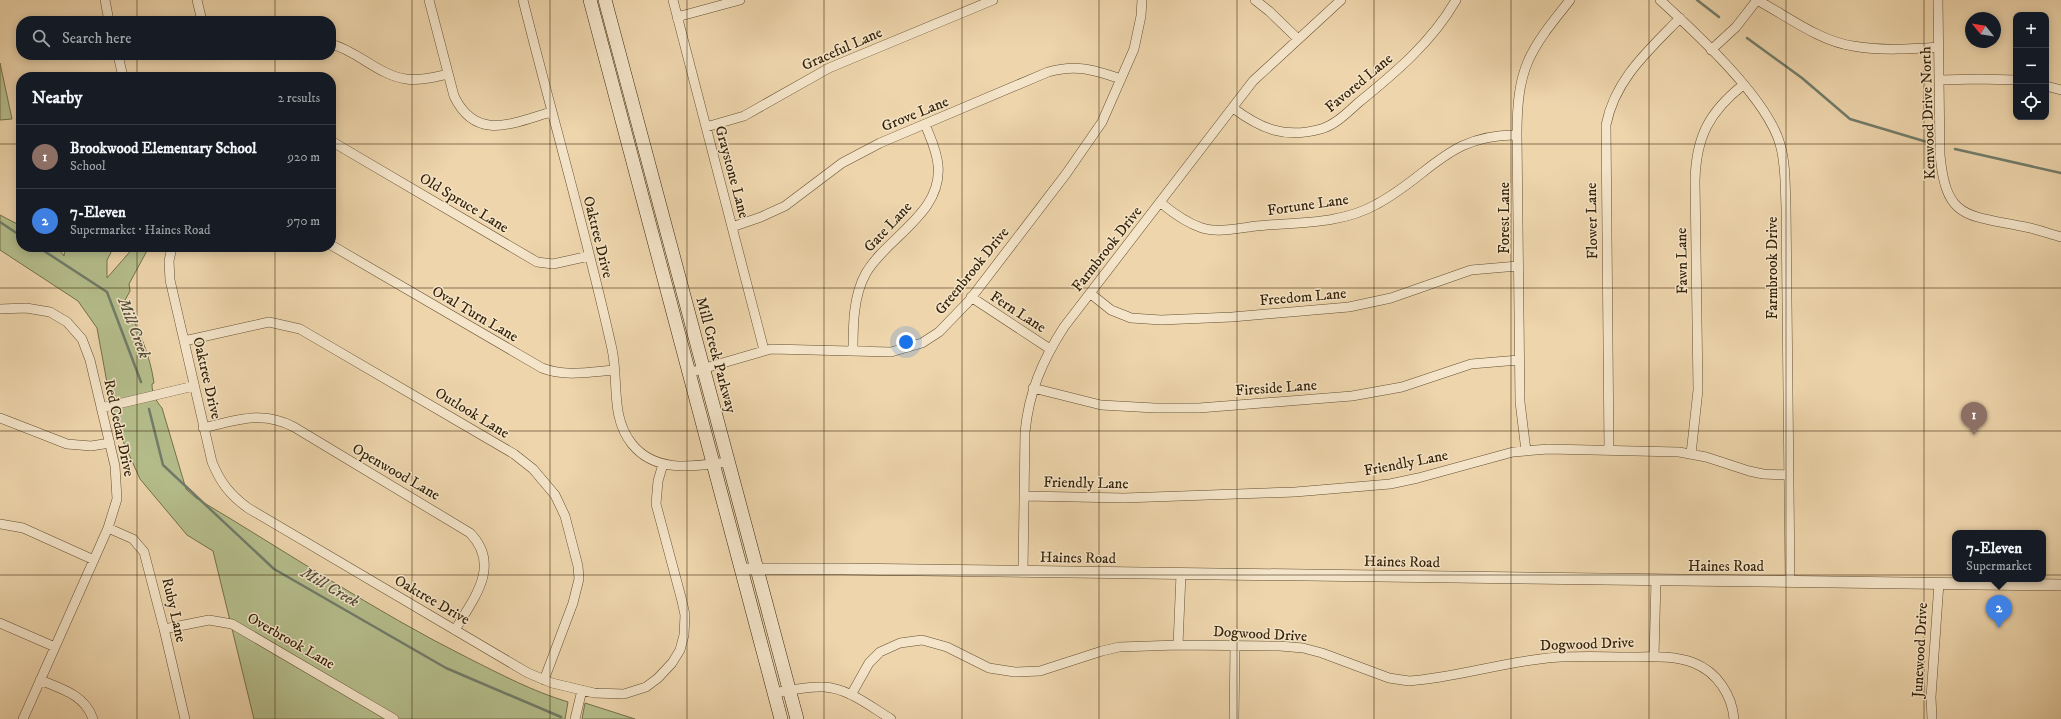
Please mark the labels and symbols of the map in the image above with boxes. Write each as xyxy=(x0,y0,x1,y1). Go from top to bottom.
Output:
north arrow xyxy=(1965,12,2001,48)
street label: Graceful Lane xyxy=(799,23,885,75)
street label: Kenwood Drive North xyxy=(1916,46,1940,180)
street label: Favored Lane xyxy=(1321,49,1397,117)
street label: Grove Lane xyxy=(879,92,951,136)
street label: Graystone Lane xyxy=(711,124,753,220)
street label: Old Spruce Lane xyxy=(416,169,512,237)
street label: Forest Lane xyxy=(1495,182,1514,254)
street label: Flower Lane xyxy=(1582,182,1602,260)
street label: Fortune Lane xyxy=(1266,190,1350,220)
street label: Oaktree Drive xyxy=(579,194,617,280)
street label: Gate Lane xyxy=(860,198,916,256)
street label: Farmbrook Drive xyxy=(1068,203,1146,295)
street label: Farmbrook Drive xyxy=(1763,216,1782,320)
street label: Greenbrook Drive xyxy=(931,223,1013,319)
street label: Fawn Lane xyxy=(1672,227,1692,295)
street label: Oval Turn Lane xyxy=(428,282,522,346)
street label: Freedom Lane xyxy=(1259,284,1347,310)
street label: Fern Lane xyxy=(986,287,1050,337)
water label: Mill Creek xyxy=(113,294,155,362)
street label: Mill Creek Parkway xyxy=(691,295,741,416)
your location xyxy=(896,332,916,352)
street label: Oaktree Drive xyxy=(188,335,226,421)
street label: Fireside Lane xyxy=(1235,376,1317,400)
street label: Red Cedar Drive xyxy=(99,378,139,478)
street label: Outlook Lane xyxy=(431,383,513,443)
pin: 1 xyxy=(1961,402,1987,435)
street label: Openwood Lane xyxy=(349,439,443,505)
street label: Friendly Lane xyxy=(1362,446,1450,480)
street label: Friendly Lane xyxy=(1043,473,1129,493)
street label: Haines Road xyxy=(1040,548,1117,568)
street label: Haines Road xyxy=(1364,552,1441,572)
street label: Haines Road xyxy=(1688,557,1765,576)
water label: Mill Creek xyxy=(297,562,363,612)
street label: Oaktree Drive xyxy=(391,571,473,629)
street label: Ruby Lane xyxy=(157,576,191,644)
pin: 2 xyxy=(1986,595,2012,628)
street label: Junewood Drive xyxy=(1908,602,1932,700)
street label: Overbrook Lane xyxy=(244,608,338,674)
street label: Dogwood Drive xyxy=(1212,622,1308,646)
street label: Dogwood Drive xyxy=(1540,633,1634,655)

